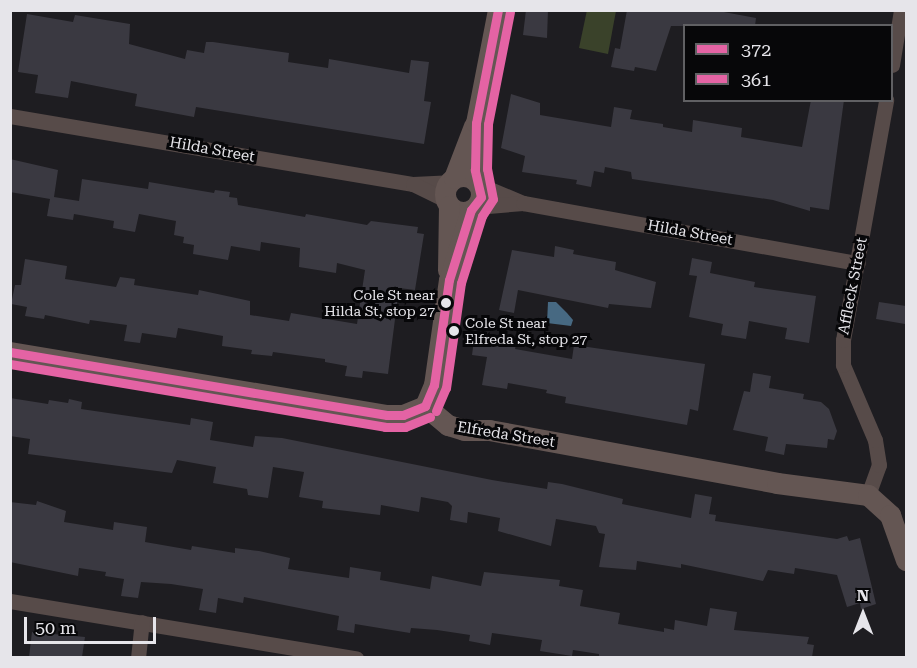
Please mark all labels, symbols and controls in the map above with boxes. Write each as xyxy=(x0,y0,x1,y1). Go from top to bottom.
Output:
legend xyxy=(683,24,893,102)
text: 372 xyxy=(741,39,771,60)
text: 361 xyxy=(741,69,771,90)
street label: Hilda Street xyxy=(168,134,256,166)
street label: Hilda Street xyxy=(646,217,734,249)
street label: Affleck Street xyxy=(835,236,871,336)
place label: Cole St near Hilda St, stop 27 xyxy=(324,287,435,320)
marker: Cole St near Hilda St, stop 27 xyxy=(440,297,452,309)
place label: Cole St near Elfreda St, stop 27 xyxy=(465,315,587,348)
marker: Cole St near Elfreda St, stop 27 xyxy=(448,325,460,337)
street label: Elfreda Street xyxy=(456,418,556,452)
north arrow xyxy=(833,584,893,644)
text: N xyxy=(857,586,869,605)
scale bar xyxy=(27,605,159,643)
text: 50 m xyxy=(35,617,76,638)

